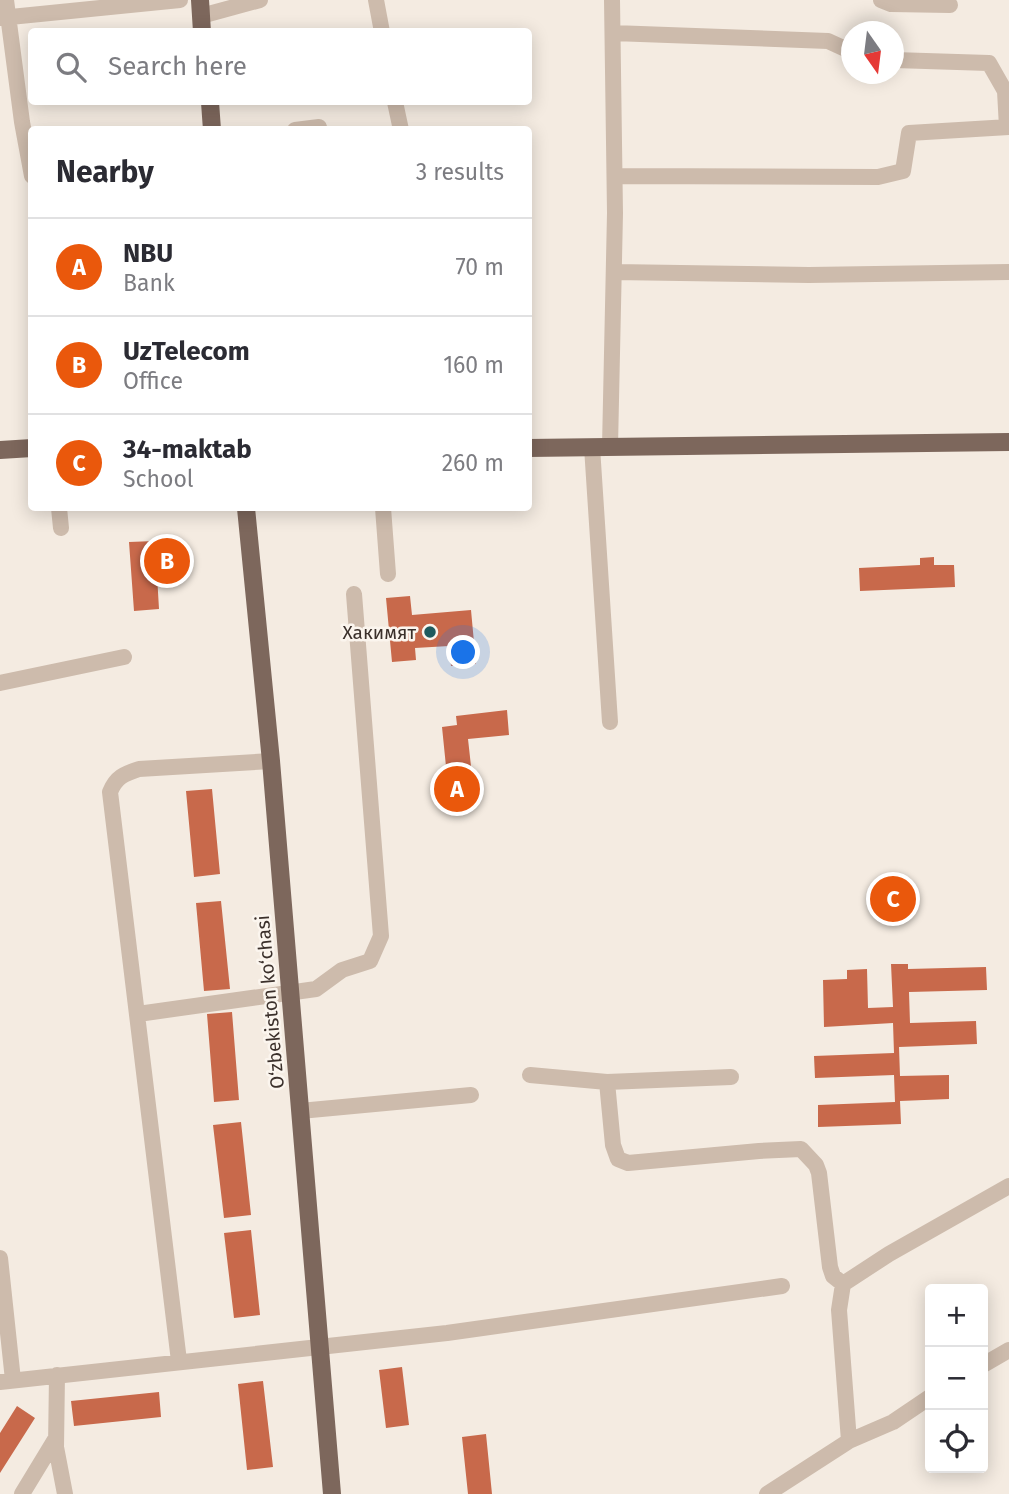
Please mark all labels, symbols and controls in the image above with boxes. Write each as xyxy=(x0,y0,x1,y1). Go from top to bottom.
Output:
north arrow xyxy=(841,21,904,84)
search box xyxy=(28,28,532,105)
icon: search xyxy=(52,48,90,86)
text: Search here xyxy=(108,51,247,82)
text: Nearby xyxy=(56,154,154,190)
text: 3 results xyxy=(416,158,504,186)
text: NBU xyxy=(123,238,173,269)
text: A xyxy=(72,253,86,281)
text: 70 m xyxy=(455,253,504,281)
text: Bank xyxy=(123,269,175,297)
text: UzTelecom xyxy=(123,336,250,367)
text: B xyxy=(72,351,86,379)
text: 160 m xyxy=(443,351,504,379)
text: Office xyxy=(123,367,183,395)
text: 34-maktab xyxy=(123,434,252,465)
text: C xyxy=(72,449,86,477)
text: 260 m xyxy=(442,449,504,477)
text: School xyxy=(123,465,194,493)
pin: B xyxy=(144,535,190,587)
place label: Хакимят xyxy=(342,621,416,644)
marker: Хакимят xyxy=(422,624,438,640)
your location xyxy=(446,635,480,669)
pin: A xyxy=(434,763,480,815)
pin: C xyxy=(870,873,916,925)
street label: O‘zbekiston ko‘chasi xyxy=(251,914,289,1090)
map controls xyxy=(925,1284,988,1473)
button: + xyxy=(925,1284,988,1347)
button: − xyxy=(925,1347,988,1410)
button: locate xyxy=(925,1410,988,1473)

